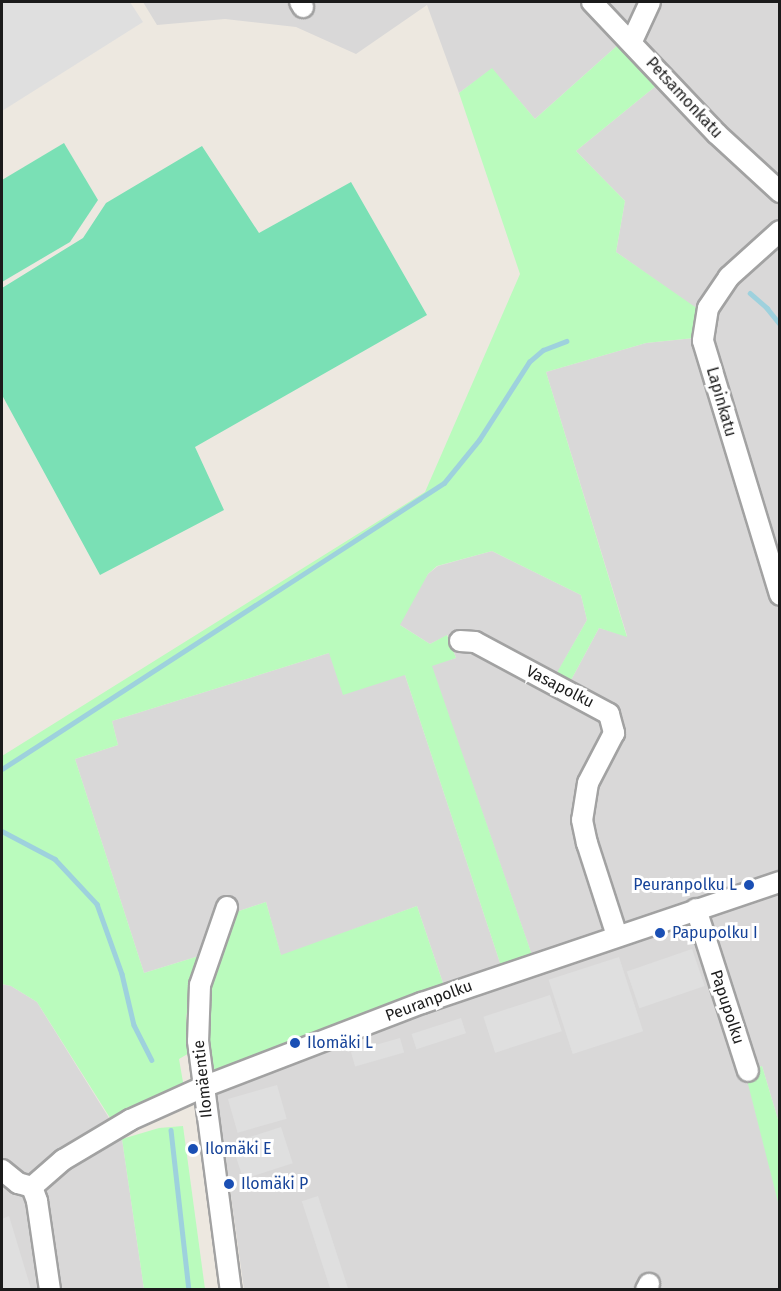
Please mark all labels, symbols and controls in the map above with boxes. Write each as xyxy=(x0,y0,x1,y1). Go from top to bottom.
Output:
street label: Petsamonkatu xyxy=(642,54,726,142)
street label: Lapinkatu xyxy=(702,365,740,439)
street label: Vasapolku xyxy=(523,662,597,712)
place label: Peuranpolku L xyxy=(633,875,737,895)
marker: Peuranpolku L xyxy=(742,878,756,892)
place label: Papupolku I xyxy=(672,923,758,943)
marker: Papupolku I xyxy=(653,926,667,940)
street label: Papupolku xyxy=(706,967,748,1047)
street label: Peuranpolku xyxy=(383,976,475,1026)
place label: Ilomäki L xyxy=(307,1033,373,1053)
marker: Ilomäki L xyxy=(288,1036,302,1050)
street label: Ilomäentie xyxy=(189,1039,217,1119)
place label: Ilomäki E xyxy=(205,1139,272,1159)
marker: Ilomäki E xyxy=(186,1142,200,1156)
place label: Ilomäki P xyxy=(241,1174,308,1194)
marker: Ilomäki P xyxy=(222,1177,236,1191)

